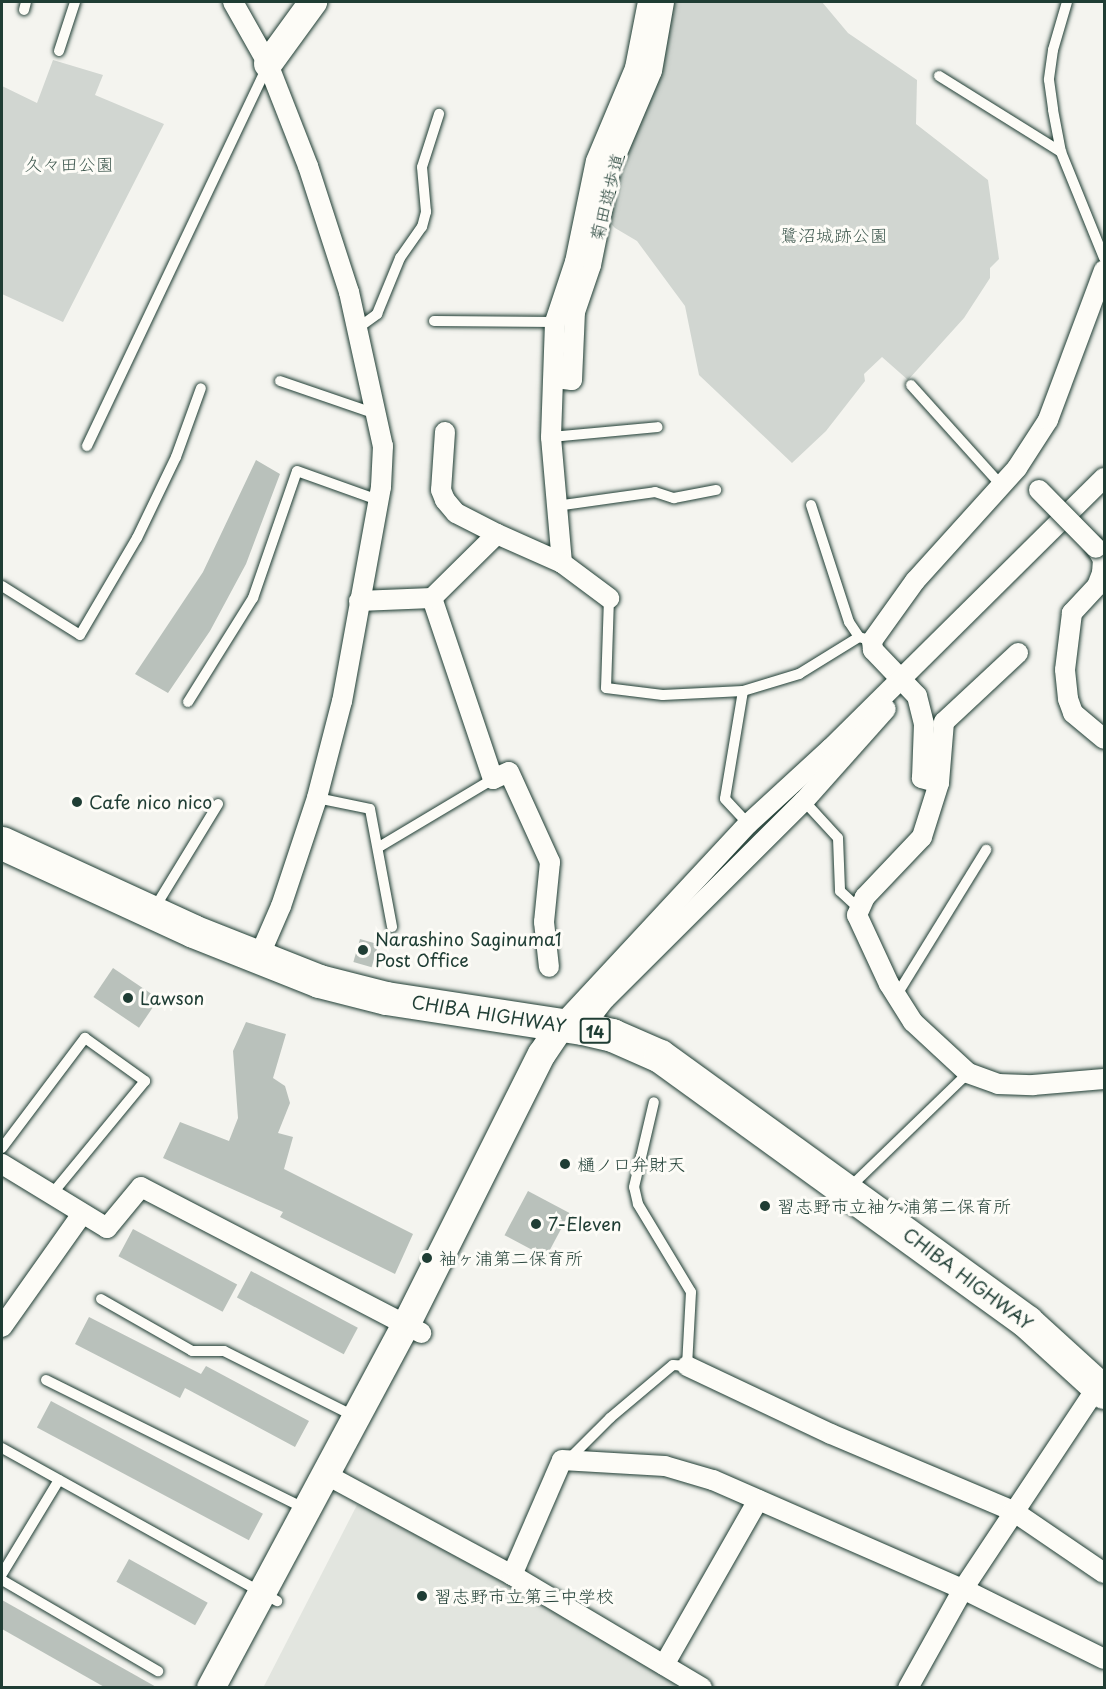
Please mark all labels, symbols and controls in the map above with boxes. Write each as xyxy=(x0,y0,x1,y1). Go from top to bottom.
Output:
street label: 菊田遊歩道 xyxy=(586,151,628,243)
park label: 久々田公園 xyxy=(24,153,114,175)
park label: 鷺沼城跡公園 xyxy=(780,224,888,246)
place label: Cafe nico nico xyxy=(89,791,213,813)
marker: Cafe nico nico xyxy=(70,795,84,809)
place label: Narashino Saginuma1 Post Office xyxy=(375,929,562,972)
marker: Narashino Saginuma1 Post Office xyxy=(356,943,370,957)
place label: Lawson xyxy=(140,987,204,1009)
marker: Lawson xyxy=(121,991,135,1005)
street label: CHIBA HIGHWAY xyxy=(410,991,568,1037)
road number: 14 xyxy=(578,1018,612,1044)
place label: 樋ノ口弁財天 xyxy=(577,1153,685,1175)
marker: 樋ノ口弁財天 xyxy=(558,1157,572,1171)
place label: 習志野市立袖ケ浦第二保育所 xyxy=(777,1195,1011,1217)
marker: 習志野市立袖ケ浦第二保育所 xyxy=(758,1199,772,1213)
place label: 7-Eleven xyxy=(548,1213,622,1235)
marker: 7-Eleven xyxy=(529,1217,543,1231)
street label: CHIBA HIGHWAY xyxy=(899,1223,1037,1335)
place label: 袖ヶ浦第二保育所 xyxy=(439,1247,583,1269)
marker: 袖ヶ浦第二保育所 xyxy=(420,1251,434,1265)
place label: 習志野市立第三中学校 xyxy=(434,1585,614,1607)
marker: 習志野市立第三中学校 xyxy=(415,1589,429,1603)

